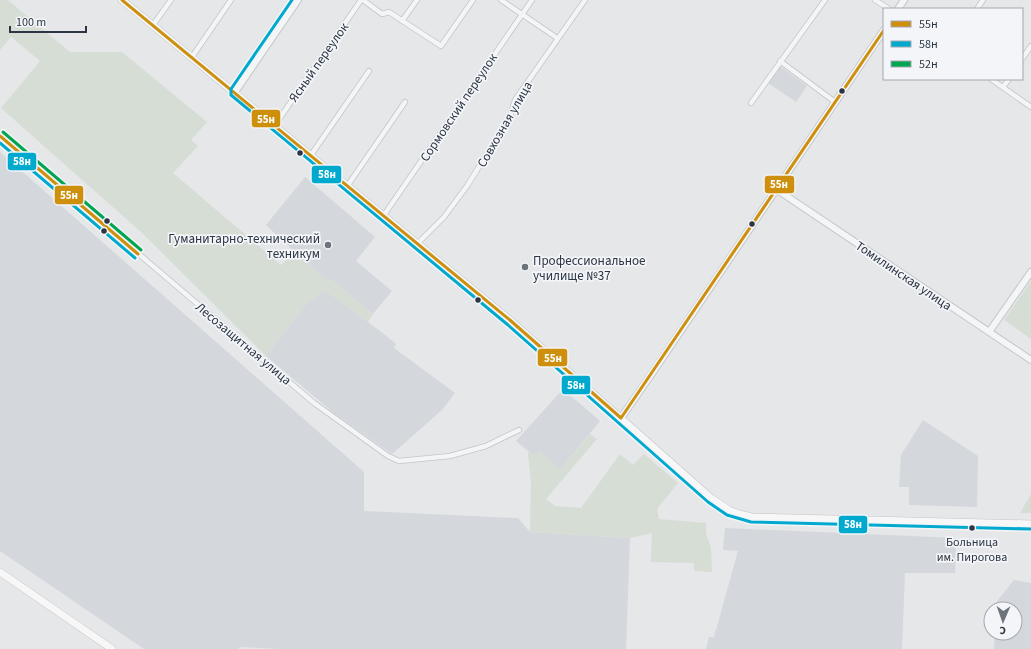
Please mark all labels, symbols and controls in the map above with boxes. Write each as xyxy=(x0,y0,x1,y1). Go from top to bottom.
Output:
scale bar xyxy=(10,8,86,34)
legend xyxy=(883,8,1023,80)
text: 100 m xyxy=(16,14,46,31)
text: 55н xyxy=(919,16,938,33)
street label: Ясный переулок xyxy=(285,19,353,106)
text: 58н xyxy=(919,36,938,53)
street label: Сормовский переулок xyxy=(416,49,502,165)
text: 52н xyxy=(919,56,938,73)
street label: Совхозная улица xyxy=(473,78,537,171)
unlabelled marker xyxy=(837,86,847,96)
line badge: 55н xyxy=(251,109,281,128)
text: 55н xyxy=(257,112,275,127)
unlabelled marker xyxy=(295,148,305,158)
line badge: 58н xyxy=(7,152,37,171)
text: 58н xyxy=(13,154,31,169)
line badge: 58н xyxy=(311,165,342,184)
text: 58н xyxy=(318,167,336,182)
line badge: 55н xyxy=(764,175,795,194)
text: 55н xyxy=(770,177,788,192)
line badge: 55н xyxy=(54,185,84,205)
text: 55н xyxy=(60,188,78,203)
unlabelled marker xyxy=(102,216,112,226)
unlabelled marker xyxy=(747,219,757,229)
unlabelled marker xyxy=(99,226,109,236)
place label: Гуманитарно-технический техникум xyxy=(168,230,320,263)
street label: Томилинская улица xyxy=(852,237,955,315)
marker: Гуманитарно-технический техникум xyxy=(323,240,333,250)
place label: Профессиональное училище №37 xyxy=(533,252,646,285)
marker: Профессиональное училище №37 xyxy=(520,262,530,272)
unlabelled marker xyxy=(473,295,483,305)
street label: Лесозащитная улица xyxy=(192,298,295,389)
line badge: 55н xyxy=(537,348,568,367)
text: 55н xyxy=(544,351,562,366)
line badge: 58н xyxy=(561,375,591,395)
text: 58н xyxy=(567,378,585,393)
line badge: 58н xyxy=(838,515,868,534)
text: 58н xyxy=(844,517,862,532)
marker: Больница им. Пирогова xyxy=(967,523,977,533)
place label: Больница им. Пирогова xyxy=(937,534,1007,566)
north arrow xyxy=(983,601,1023,641)
text: С xyxy=(999,623,1006,638)

